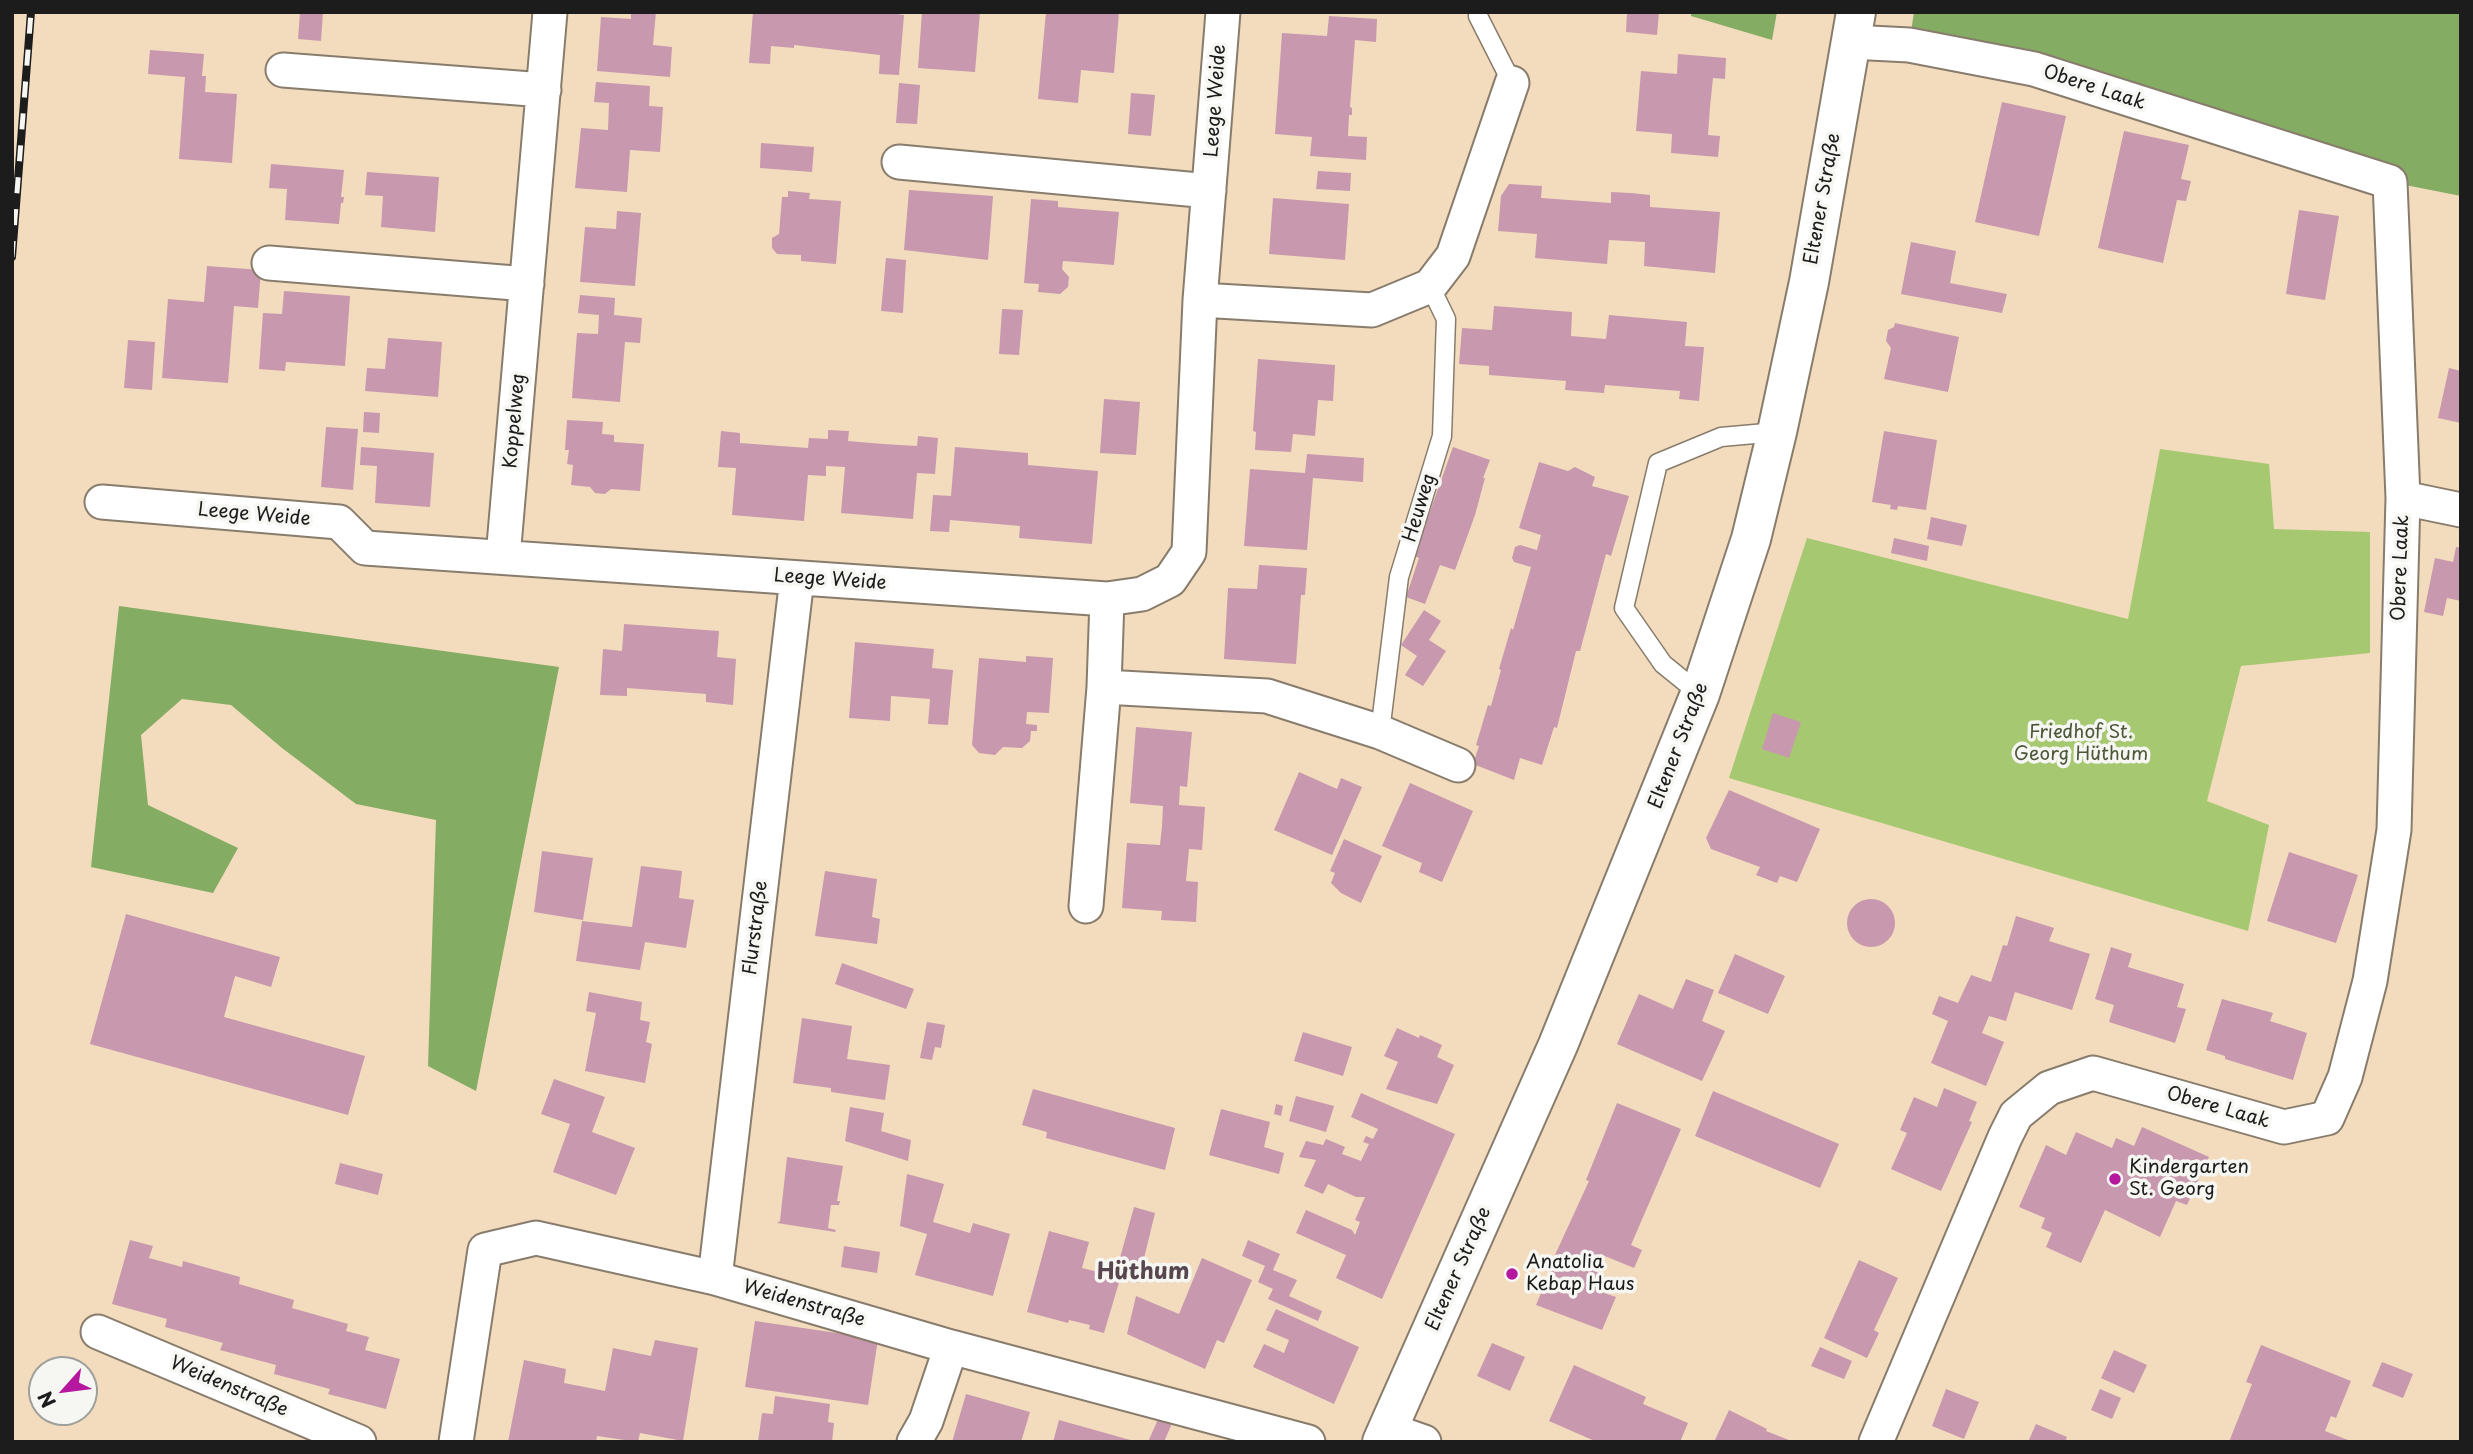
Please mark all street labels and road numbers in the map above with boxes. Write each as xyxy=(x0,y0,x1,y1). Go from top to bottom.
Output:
street label: Leege Weide xyxy=(1201,44,1231,158)
street label: Obere Laak xyxy=(2040,61,2148,115)
street label: Eltener Straße xyxy=(1800,131,1846,267)
street label: Koppelweg xyxy=(499,372,531,470)
street label: Heuweg xyxy=(1399,471,1441,545)
street label: Leege Weide xyxy=(197,499,311,531)
street label: Obere Laak xyxy=(2388,515,2414,621)
street label: Leege Weide xyxy=(773,565,887,595)
street label: Eltener Straße xyxy=(1644,680,1714,812)
street label: Flurstraße xyxy=(739,879,773,977)
street label: Obere Laak xyxy=(2164,1082,2272,1134)
street label: Eltener Straße xyxy=(1421,1203,1497,1335)
street label: Weidenstraße xyxy=(740,1276,868,1332)
street label: Weidenstraße xyxy=(167,1352,291,1422)

